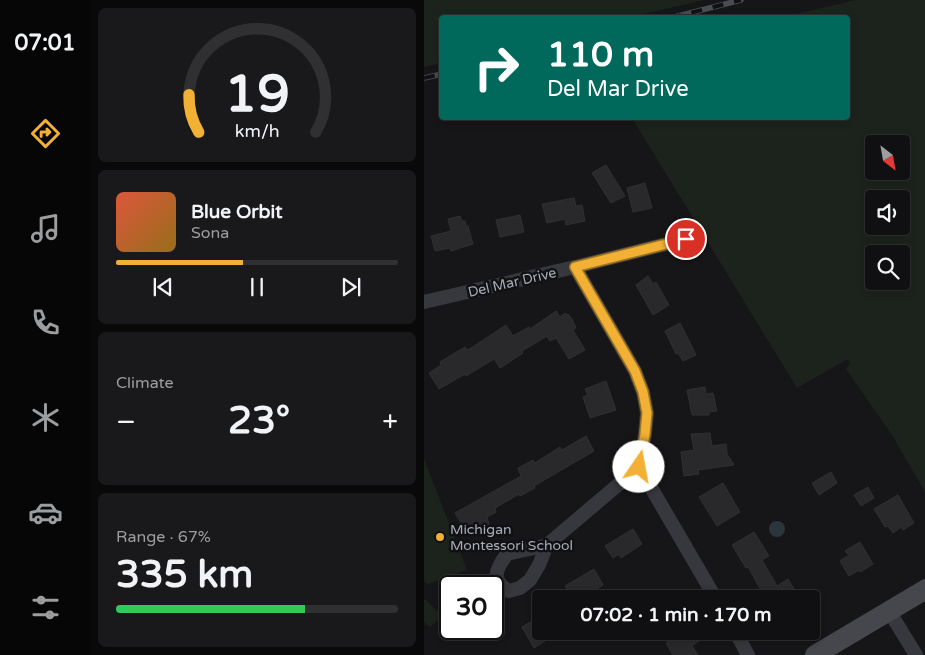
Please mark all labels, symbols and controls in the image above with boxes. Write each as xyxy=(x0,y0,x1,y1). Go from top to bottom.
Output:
text: 07:01 xyxy=(15,30,75,56)
text: 110 m xyxy=(547,34,654,76)
icon: right xyxy=(464,35,529,100)
text: 19 xyxy=(224,63,290,126)
text: Del Mar Drive xyxy=(547,76,689,102)
icon: directions xyxy=(28,116,63,151)
text: km/h xyxy=(235,121,279,142)
north arrow xyxy=(865,135,910,180)
map controls xyxy=(865,135,910,290)
button: sound xyxy=(865,190,910,235)
text: Blue Orbit xyxy=(191,201,283,223)
icon: music xyxy=(28,211,63,246)
pin xyxy=(665,218,707,260)
text: Sona xyxy=(191,223,229,243)
icon: arrive xyxy=(672,225,700,253)
button: search xyxy=(865,245,910,290)
street label: Del Mar Drive xyxy=(466,264,558,301)
icon: previous xyxy=(149,273,177,301)
icon: pause xyxy=(243,273,271,301)
icon: next xyxy=(337,273,365,301)
icon: phone xyxy=(28,305,63,340)
text: Climate xyxy=(116,373,174,393)
text: 23° xyxy=(228,398,290,444)
icon: climate xyxy=(28,400,63,435)
text: − xyxy=(116,405,136,439)
text: + xyxy=(382,405,398,439)
position arrow xyxy=(612,440,664,492)
icon: car xyxy=(28,495,63,530)
place label: Michigan Montessori School xyxy=(450,521,573,554)
text: Range · 67% xyxy=(116,527,211,547)
marker: Michigan Montessori School xyxy=(434,531,446,543)
text: 335 km xyxy=(116,552,253,598)
speed limit sign: 30 xyxy=(439,575,504,640)
icon: filters xyxy=(28,590,63,625)
text: 07:02 · 1 min · 170 m xyxy=(580,604,772,626)

